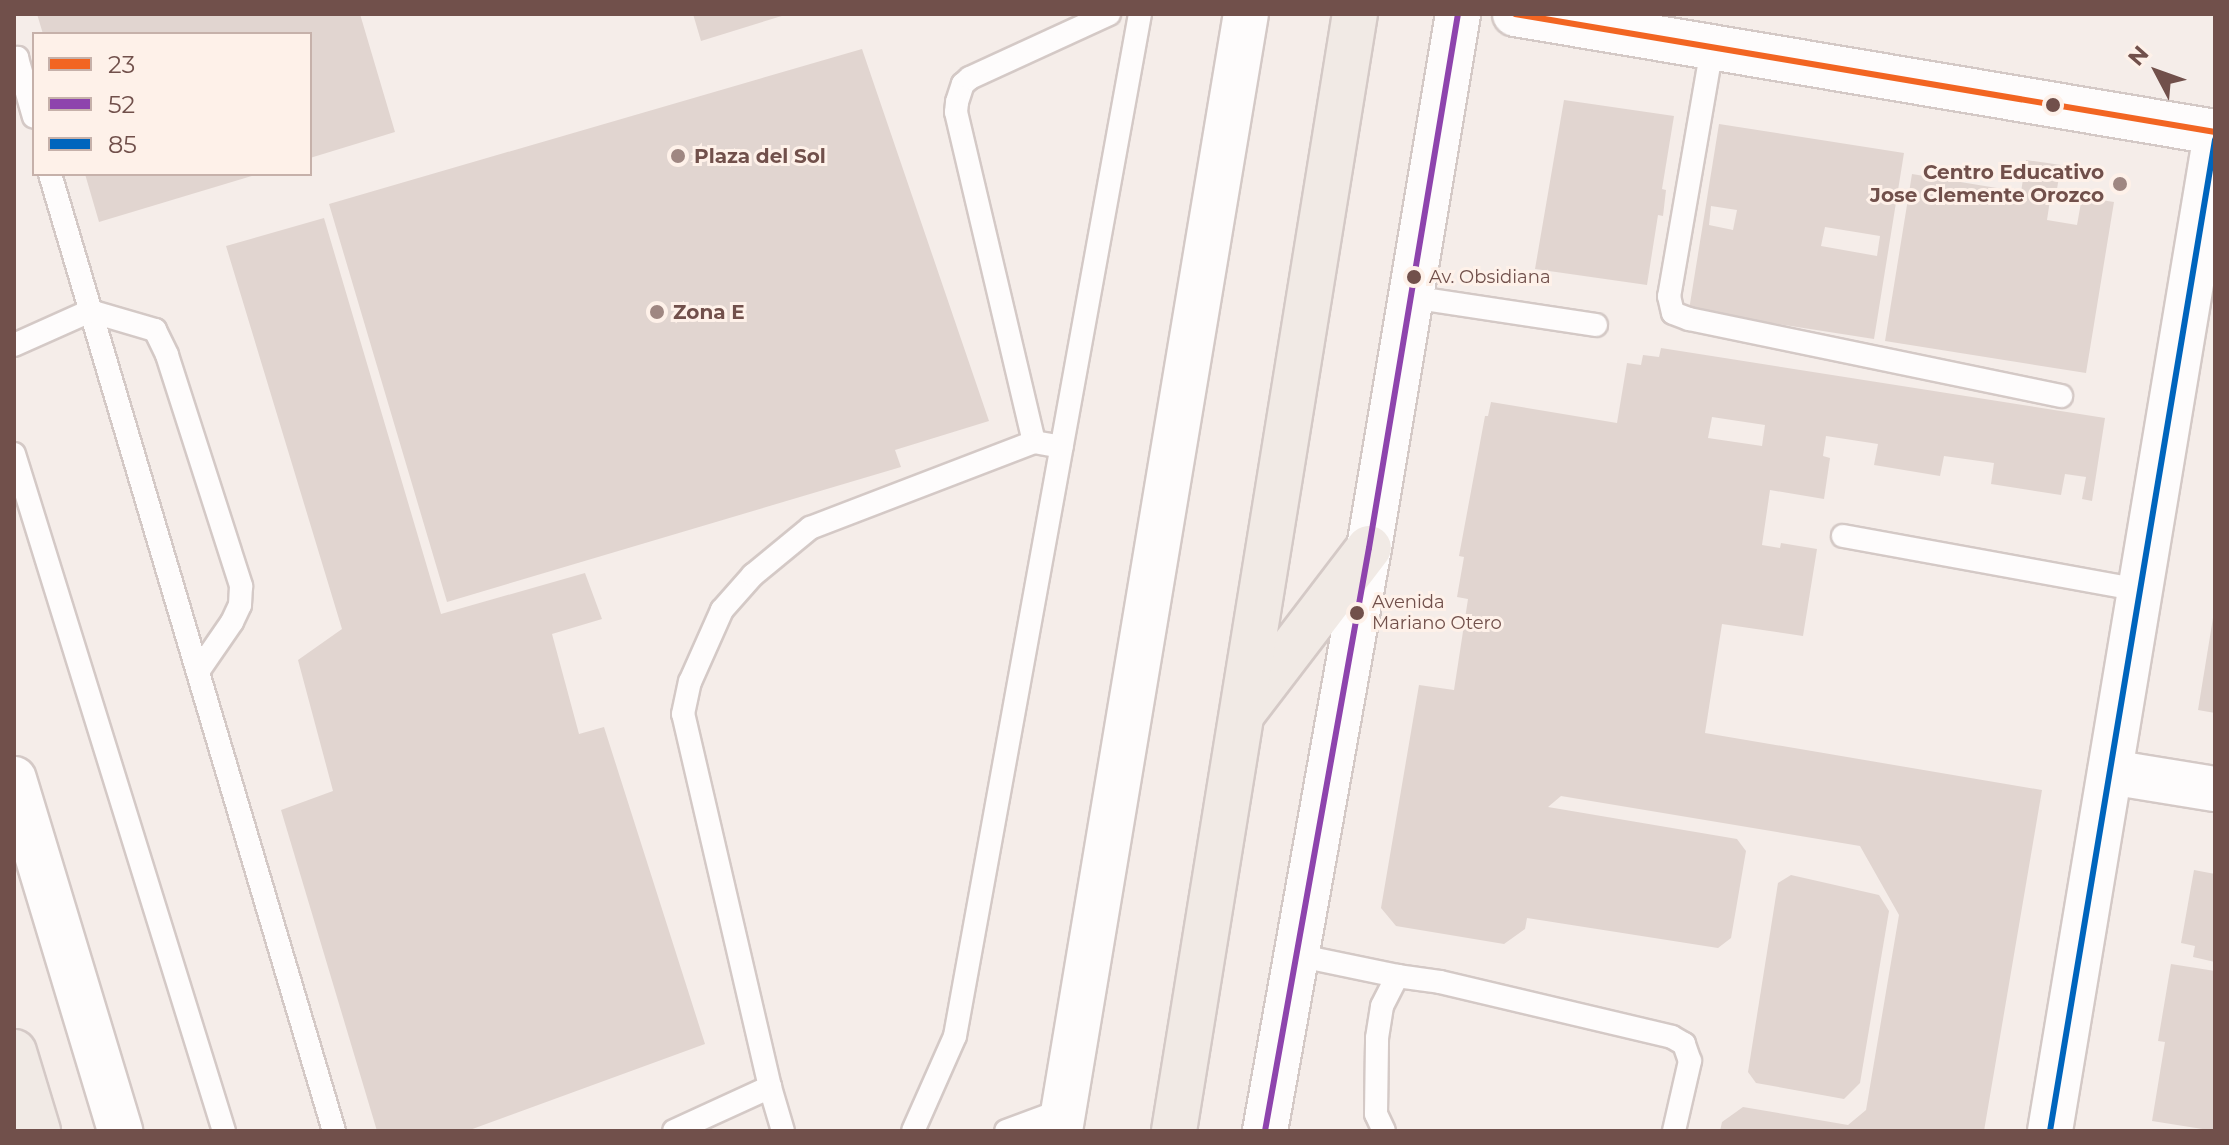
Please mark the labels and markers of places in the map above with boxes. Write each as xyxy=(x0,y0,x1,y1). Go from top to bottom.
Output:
unlabelled marker xyxy=(2045,97,2061,113)
place label: Plaza del Sol xyxy=(694,144,826,168)
marker: Plaza del Sol xyxy=(669,147,687,165)
place label: Centro Educativo Jose Clemente Orozco xyxy=(1870,160,2104,207)
marker: Centro Educativo Jose Clemente Orozco xyxy=(2111,175,2129,193)
place label: Av. Obsidiana xyxy=(1429,266,1550,288)
marker: Av. Obsidiana xyxy=(1406,269,1422,285)
place label: Zona E xyxy=(673,300,745,324)
marker: Zona E xyxy=(648,303,666,321)
place label: Avenida Mariano Otero xyxy=(1372,592,1502,634)
marker: Avenida Mariano Otero xyxy=(1349,605,1365,621)

